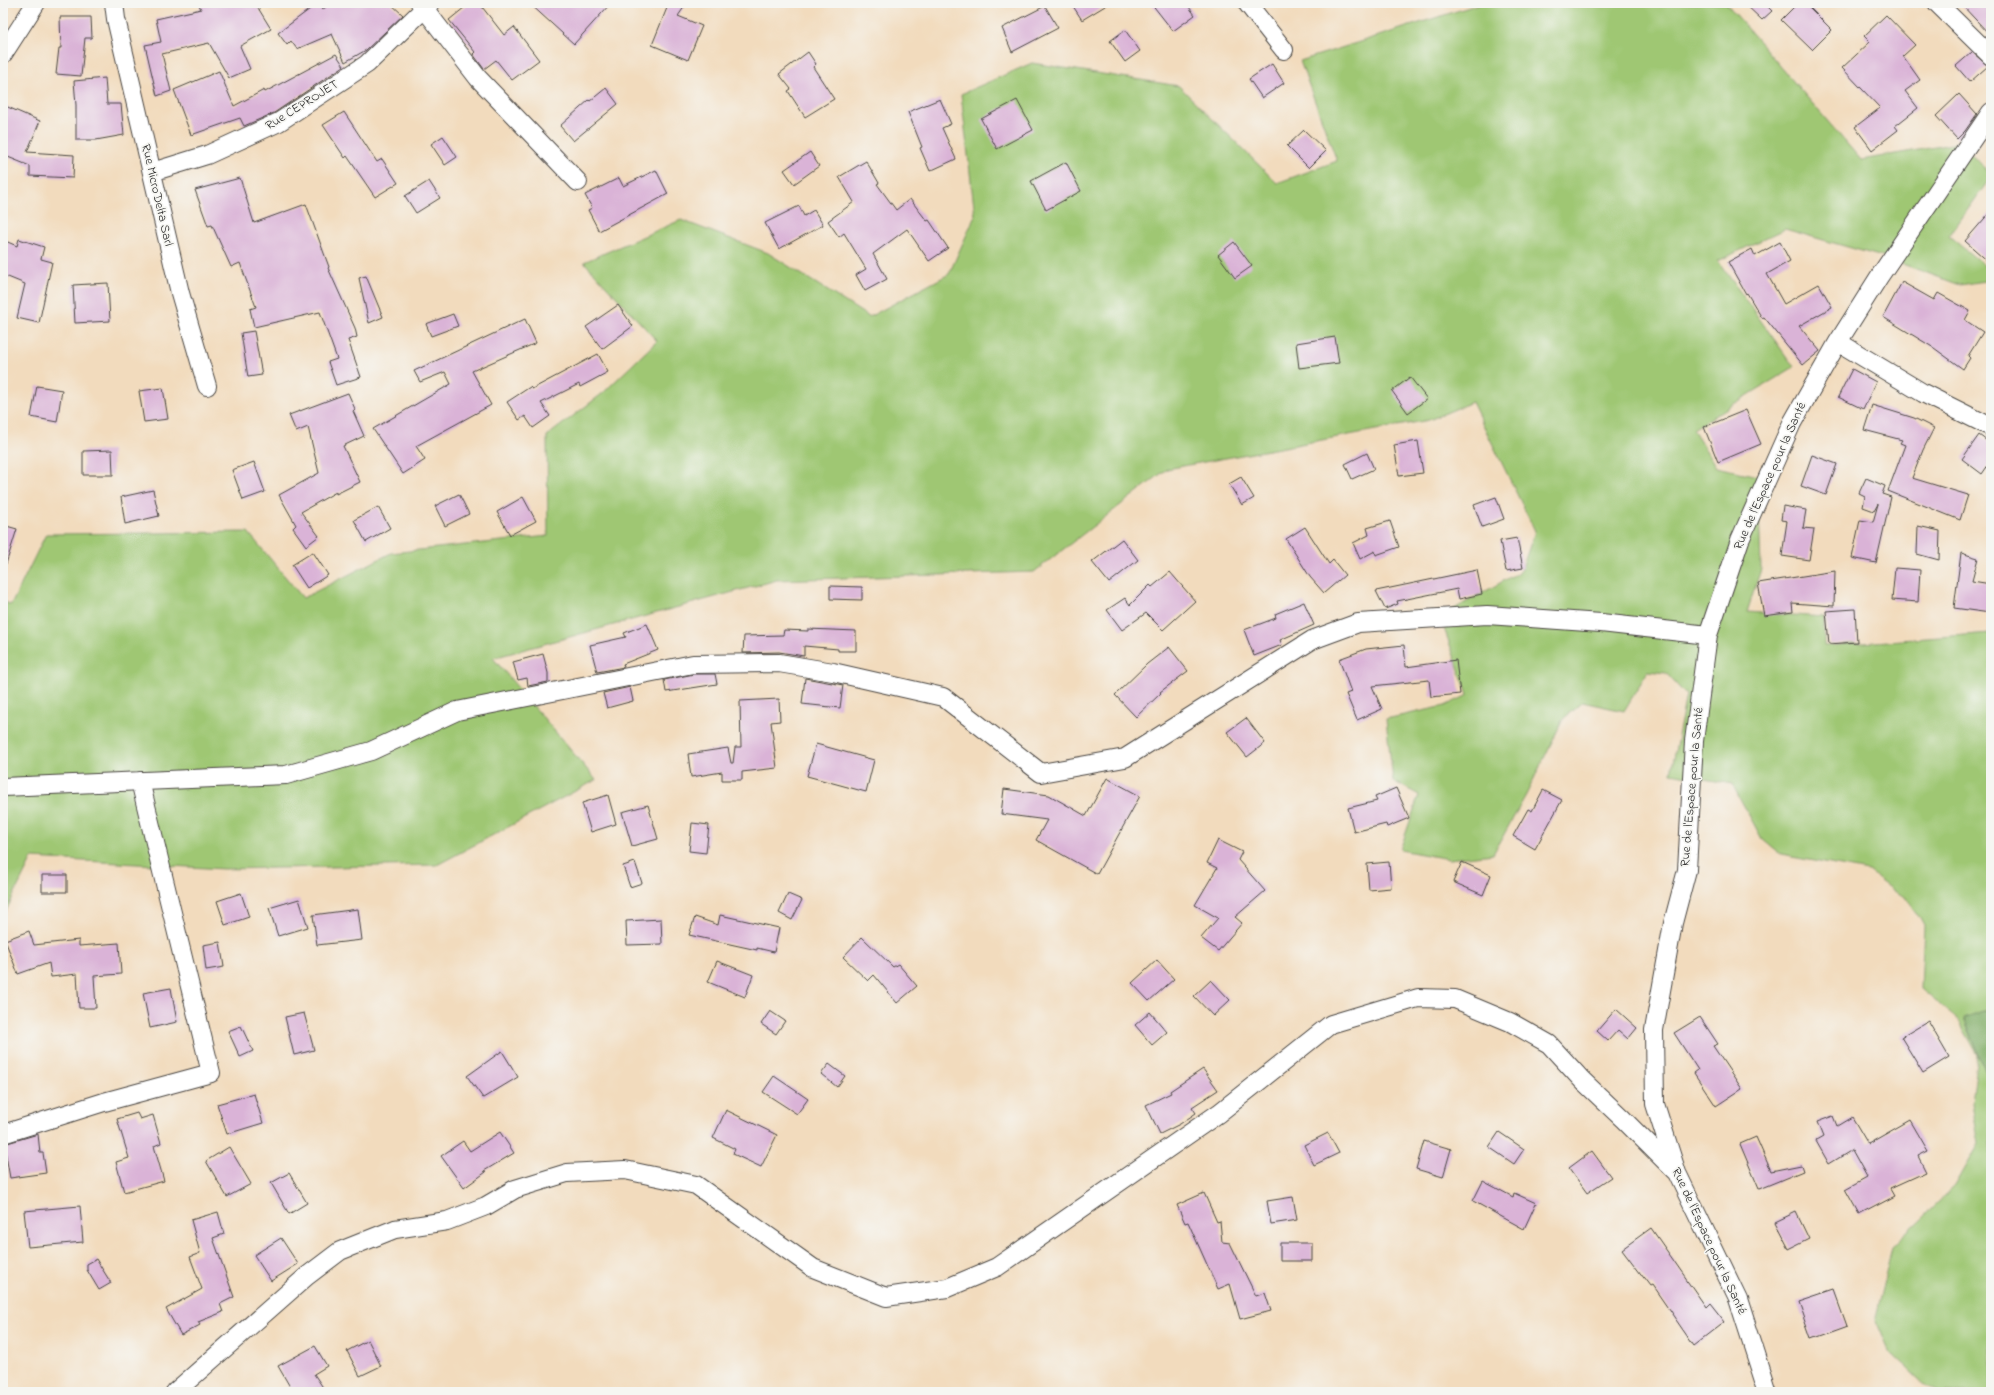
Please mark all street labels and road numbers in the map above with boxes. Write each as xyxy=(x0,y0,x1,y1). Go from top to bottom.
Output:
street label: Rue CEPROJET xyxy=(262,75,343,135)
street label: Rue MicroDelta Sarl xyxy=(136,142,178,248)
street label: Rue de l'Espace pour la Santé xyxy=(1729,399,1811,553)
street label: Rue de l'Espace pour la Santé xyxy=(1676,706,1708,868)
street label: Rue de l'Espace pour la Santé xyxy=(1667,1165,1751,1318)

